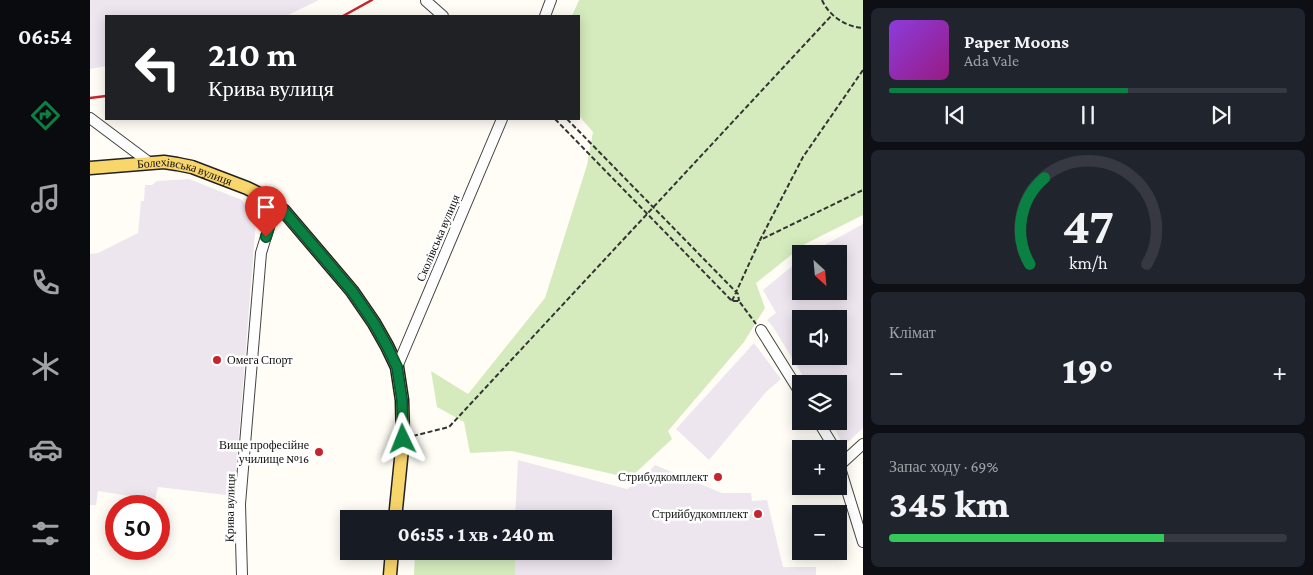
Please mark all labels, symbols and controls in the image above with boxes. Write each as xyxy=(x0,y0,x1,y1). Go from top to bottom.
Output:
text: 06:54 xyxy=(18,24,72,49)
text: Paper Moons xyxy=(964,31,1069,52)
icon: left xyxy=(125,35,190,100)
text: 210 m xyxy=(208,35,297,74)
text: Ada Vale xyxy=(964,52,1019,69)
text: Крива вулиця xyxy=(208,76,334,101)
icon: directions xyxy=(28,98,63,133)
icon: previous xyxy=(941,101,969,129)
icon: pause xyxy=(1074,101,1102,129)
icon: next xyxy=(1207,101,1235,129)
street label: Болехівська вулиця xyxy=(136,155,234,189)
icon: music xyxy=(28,181,63,216)
pin xyxy=(245,186,287,237)
street label: Сколівська вулиця xyxy=(413,192,463,284)
icon: arrive xyxy=(252,193,280,221)
text: 47 xyxy=(1062,196,1114,254)
north arrow xyxy=(792,245,848,300)
map controls xyxy=(792,245,847,560)
text: km/h xyxy=(1069,253,1108,273)
icon: phone xyxy=(28,265,63,300)
button: sound xyxy=(792,310,847,365)
text: Клімат xyxy=(889,324,936,341)
icon: climate xyxy=(28,349,63,384)
text: 19° xyxy=(1062,349,1114,391)
place label: Омега Спорт xyxy=(227,353,293,367)
marker: Омега Спорт xyxy=(211,354,223,366)
text: − xyxy=(889,356,904,387)
text: + xyxy=(1272,356,1287,387)
button: layers xyxy=(792,375,847,430)
position arrow xyxy=(376,412,428,464)
icon: car xyxy=(28,432,63,467)
place label: Вище професійне училище №16 xyxy=(219,438,309,466)
button: + xyxy=(792,440,847,495)
marker: Вище професійне училище №16 xyxy=(313,446,325,458)
text: Запас ходу · 69% xyxy=(889,458,998,475)
place label: Стрибудкомплект xyxy=(618,470,709,484)
marker: Стрибудкомплект xyxy=(712,471,724,483)
street label: Крива вулиця xyxy=(222,473,238,542)
text: 345 km xyxy=(889,483,1009,525)
speed limit sign: 50 xyxy=(105,495,170,560)
button: − xyxy=(792,505,847,560)
place label: Стрийбудкомплект xyxy=(652,507,749,521)
marker: Стрийбудкомплект xyxy=(752,508,764,520)
icon: filters xyxy=(28,516,63,551)
text: 06:55 · 1 хв · 240 m xyxy=(398,524,554,545)

